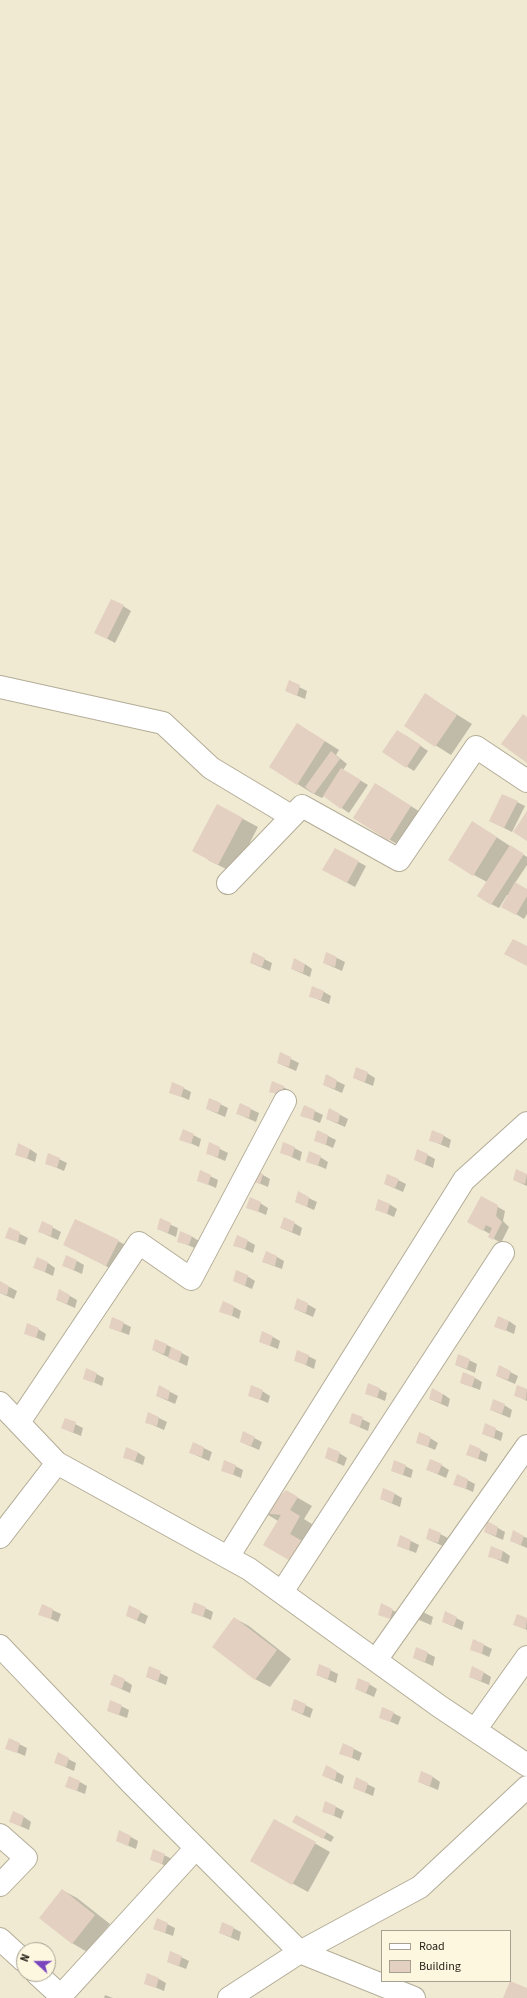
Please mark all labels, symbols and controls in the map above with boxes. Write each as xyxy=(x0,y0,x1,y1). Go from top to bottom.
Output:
legend xyxy=(381,1930,511,1982)
text: Road xyxy=(419,1938,445,1955)
north arrow xyxy=(16,1942,56,1982)
text: N xyxy=(17,1952,34,1964)
text: Building xyxy=(419,1958,461,1975)

